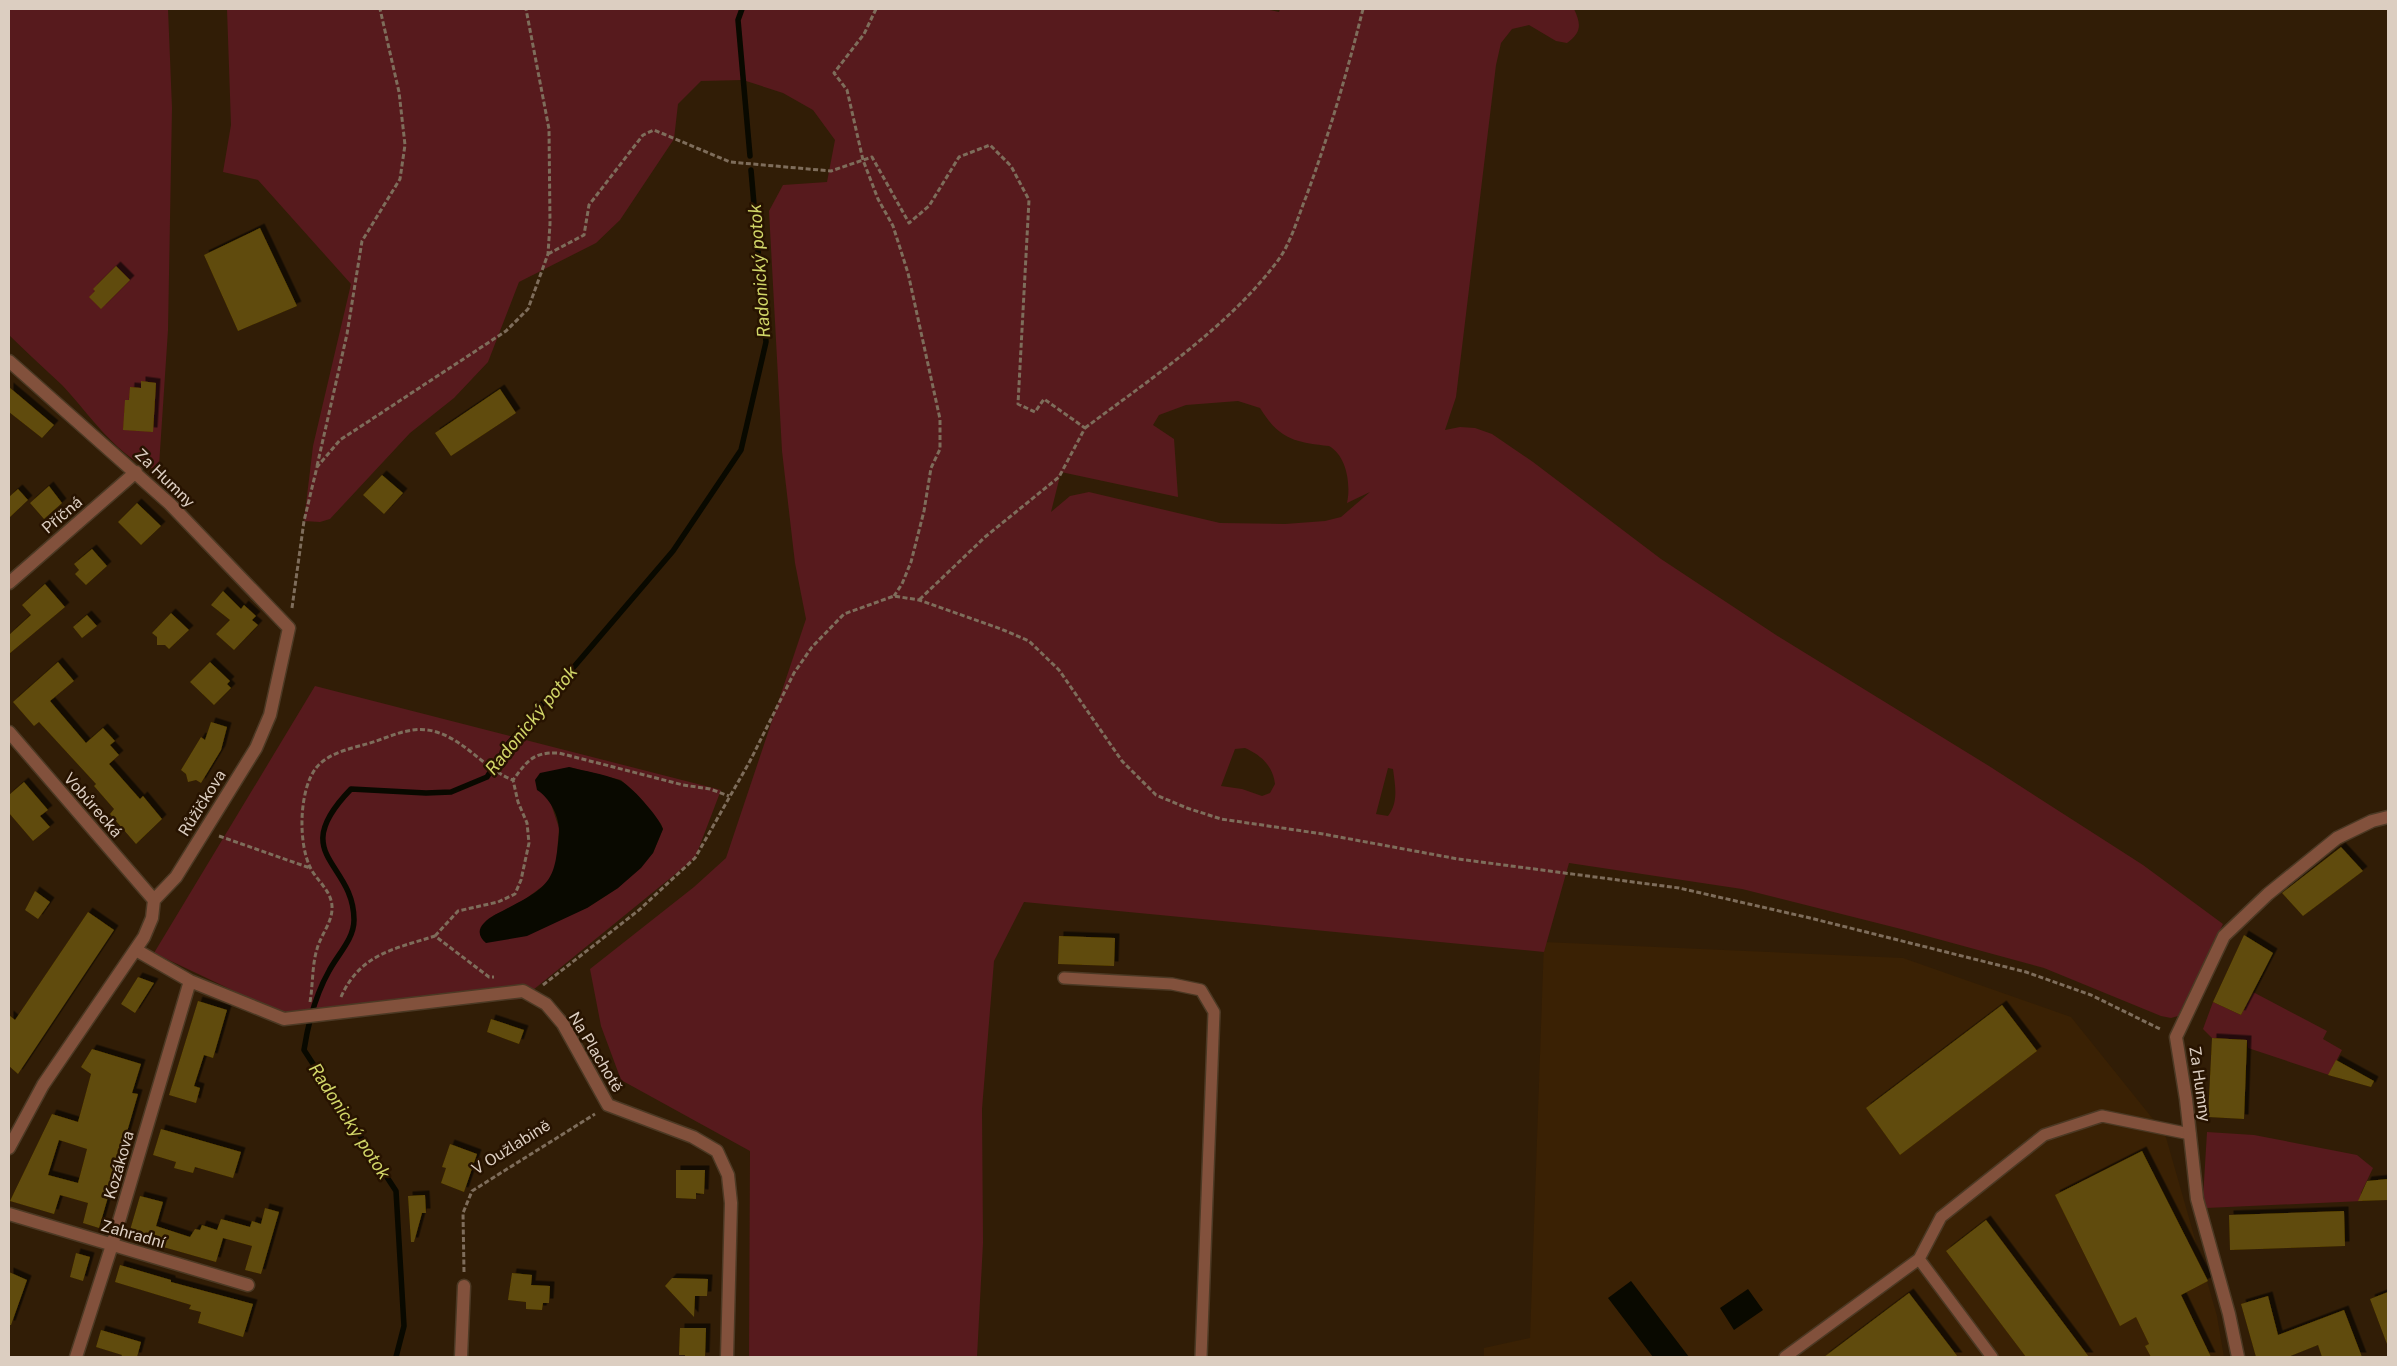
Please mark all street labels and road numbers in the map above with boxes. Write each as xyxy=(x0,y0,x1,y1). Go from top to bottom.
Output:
street label: Za Humny xyxy=(131,445,199,512)
street label: Příčná xyxy=(38,492,86,538)
street label: Růžičkova xyxy=(174,766,230,840)
street label: Vobůrecká xyxy=(60,769,126,841)
street label: Na Plachotě xyxy=(565,1009,627,1095)
street label: Za Humny xyxy=(2185,1045,2215,1123)
street label: V Oužlabině xyxy=(468,1115,554,1179)
street label: Kozákova xyxy=(100,1129,138,1201)
street label: Zahradní xyxy=(99,1216,168,1253)

